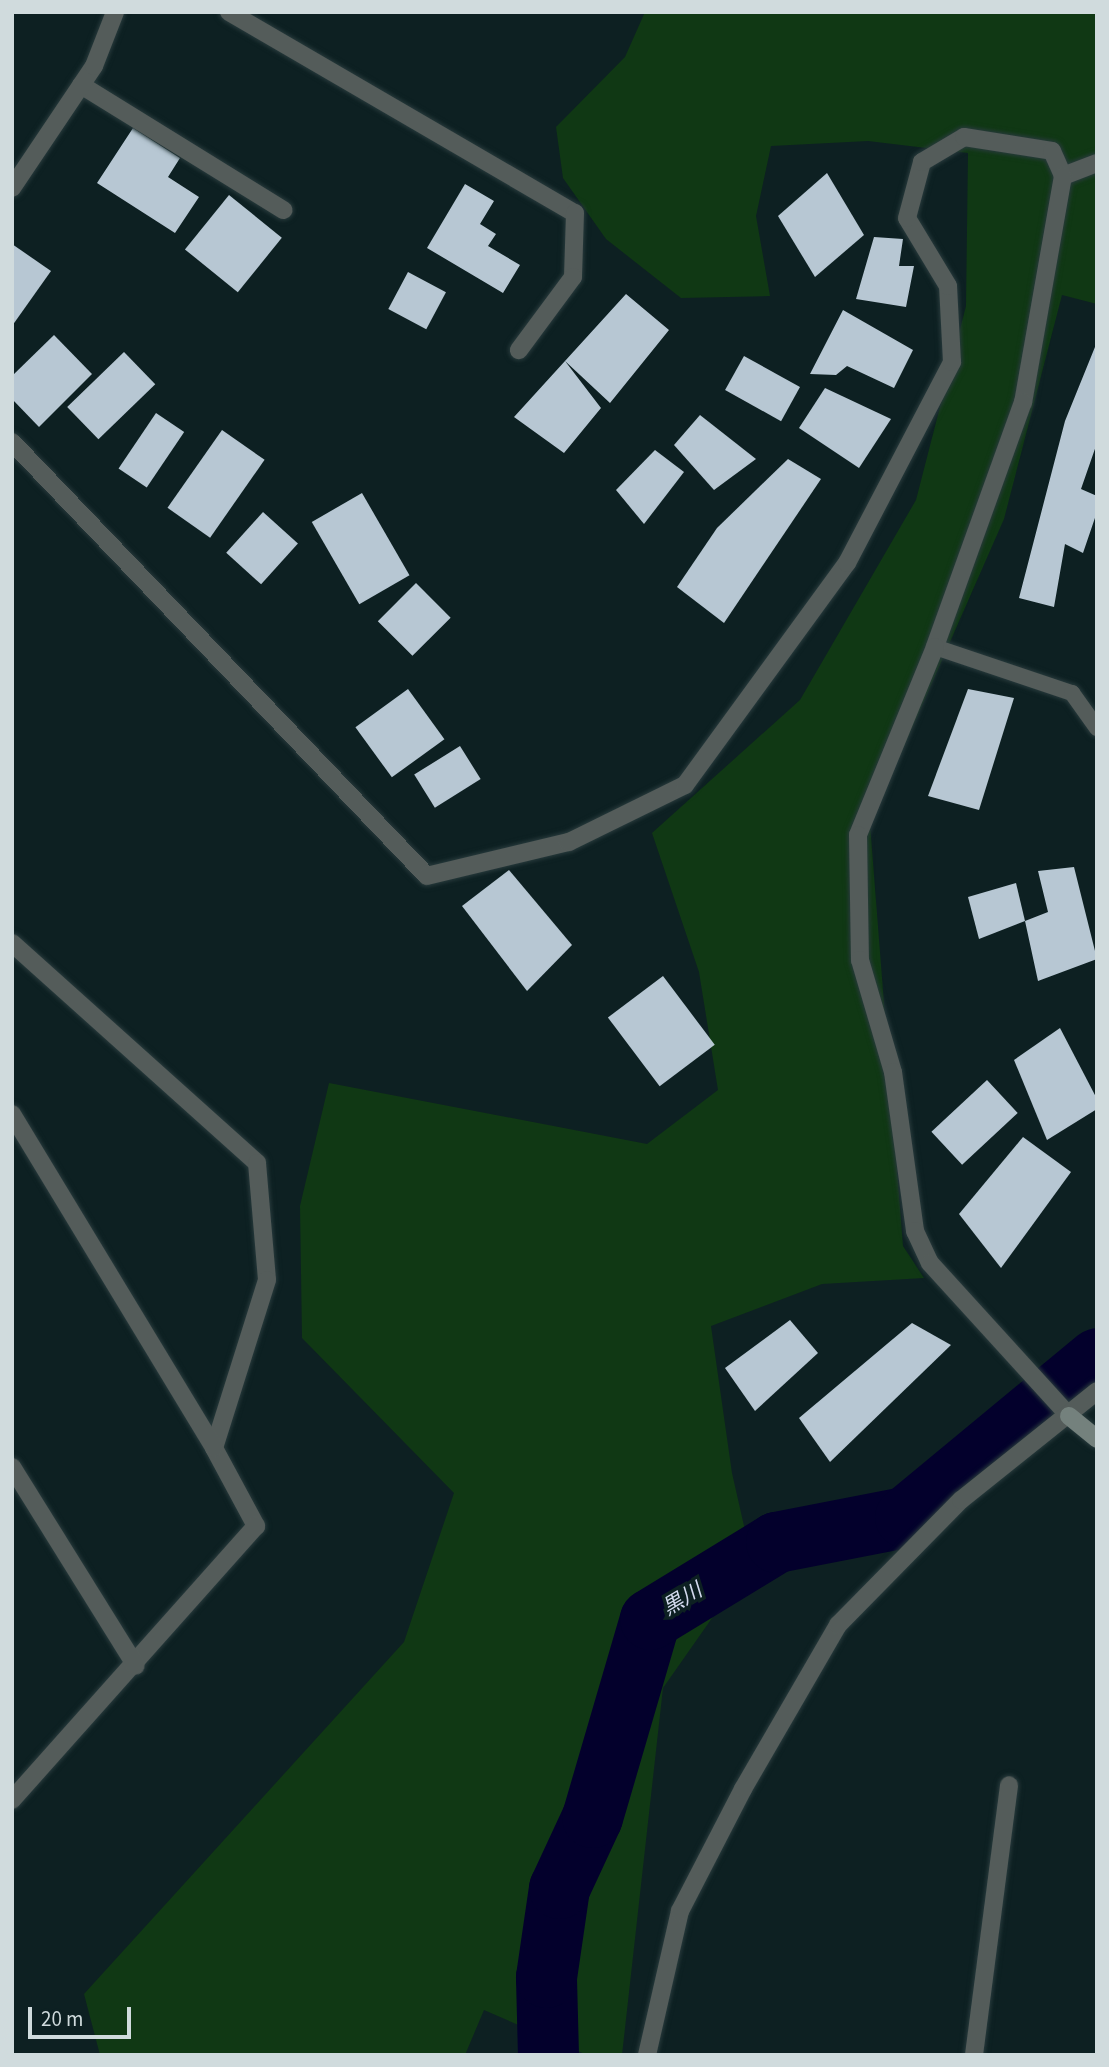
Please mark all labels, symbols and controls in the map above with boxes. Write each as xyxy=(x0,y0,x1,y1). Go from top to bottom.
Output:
water label: 黒川 xyxy=(658,1577,706,1621)
scale bar xyxy=(32,1994,135,2038)
text: 20 m xyxy=(41,2004,83,2034)

